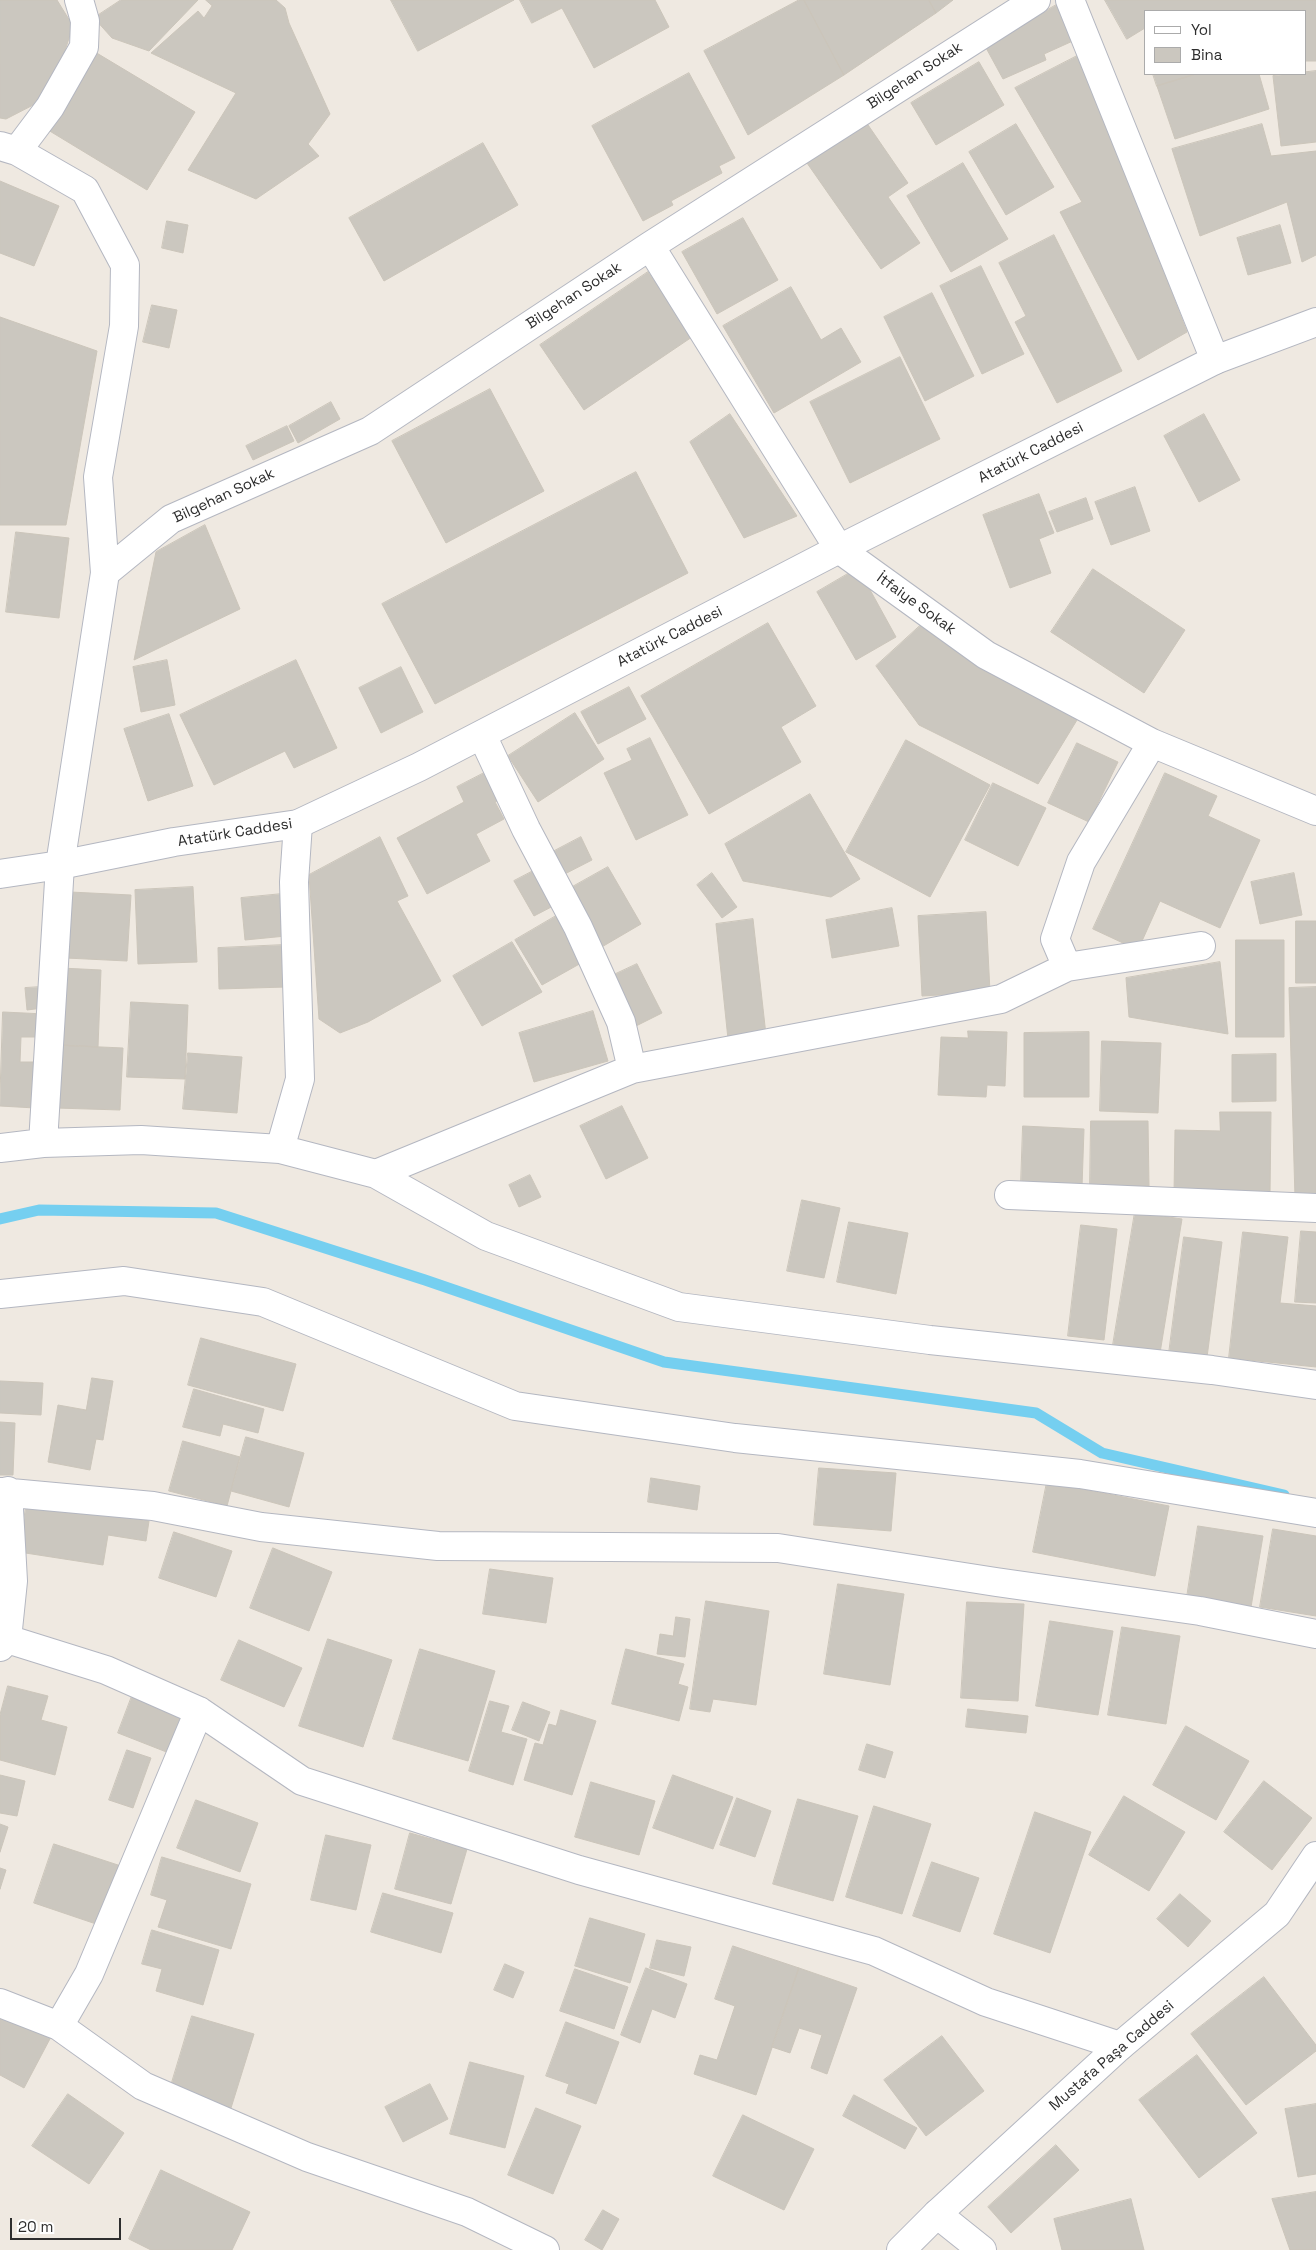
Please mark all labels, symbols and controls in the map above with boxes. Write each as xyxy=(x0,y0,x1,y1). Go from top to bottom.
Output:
legend xyxy=(1144,10,1306,75)
text: Yol xyxy=(1191,20,1212,39)
street label: Bilgehan Sokak xyxy=(864,39,966,113)
text: Bina xyxy=(1191,45,1222,64)
street label: Bilgehan Sokak xyxy=(523,259,625,333)
street label: Atatürk Caddesi xyxy=(975,419,1087,487)
street label: Bilgehan Sokak xyxy=(170,465,278,527)
street label: İtfaiye Sokak xyxy=(873,569,959,639)
street label: Atatürk Caddesi xyxy=(614,603,726,671)
street label: Atatürk Caddesi xyxy=(176,815,294,851)
street label: Mustafa Paşa Caddesi xyxy=(1046,1997,1178,2115)
scale bar xyxy=(12,2208,124,2240)
text: 20 m xyxy=(18,2217,53,2236)

